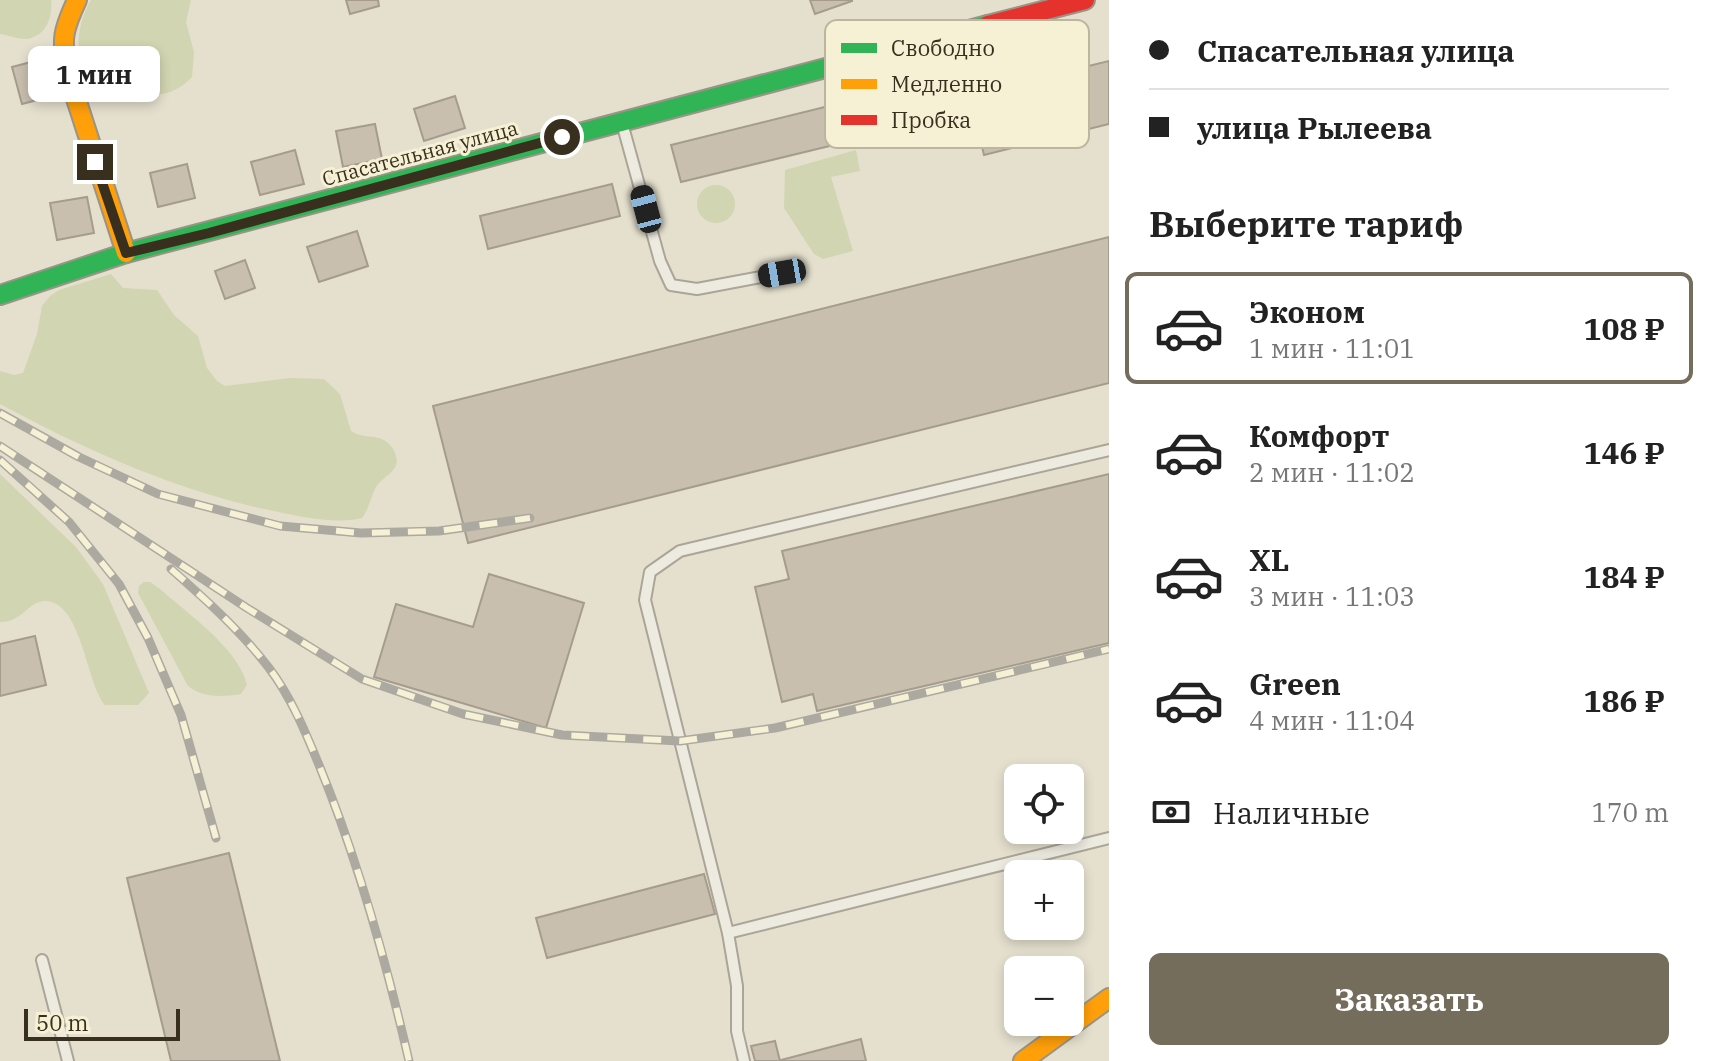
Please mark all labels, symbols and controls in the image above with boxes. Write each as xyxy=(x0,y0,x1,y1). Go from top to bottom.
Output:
legend xyxy=(825,20,1089,148)
text: Спасательная улица xyxy=(1197,31,1515,70)
text: Свободно xyxy=(891,33,995,62)
callout: 1 мин xyxy=(29,46,161,102)
text: 1 мин xyxy=(56,57,132,91)
text: Медленно xyxy=(891,69,1002,98)
text: Пробка xyxy=(891,105,971,134)
text: улица Рылеева xyxy=(1197,108,1432,147)
street label: Спасательная улица xyxy=(319,114,521,192)
route start xyxy=(544,119,580,155)
route end xyxy=(77,144,113,180)
car xyxy=(628,183,664,235)
text: Выберите тариф xyxy=(1149,200,1463,247)
car xyxy=(756,257,808,289)
icon: car xyxy=(1153,292,1225,364)
text: Эконом xyxy=(1249,292,1365,331)
text: 108 ₽ xyxy=(1584,309,1665,348)
text: 1 мин · 11:01 xyxy=(1249,331,1415,365)
icon: car xyxy=(1153,416,1225,488)
text: Комфорт xyxy=(1249,416,1390,455)
text: 146 ₽ xyxy=(1584,433,1665,472)
text: 2 мин · 11:02 xyxy=(1249,455,1415,489)
icon: car xyxy=(1153,540,1225,612)
text: XL xyxy=(1249,540,1289,579)
text: 184 ₽ xyxy=(1584,557,1665,596)
text: 3 мин · 11:03 xyxy=(1249,579,1415,613)
icon: car xyxy=(1153,664,1225,736)
text: Green xyxy=(1249,664,1341,703)
text: 186 ₽ xyxy=(1584,681,1665,720)
text: 4 мин · 11:04 xyxy=(1249,703,1415,737)
map controls xyxy=(1004,764,1084,1036)
button: locate xyxy=(1004,764,1084,844)
icon: cash xyxy=(1149,790,1193,834)
text: Наличные xyxy=(1213,793,1370,832)
text: 170 m xyxy=(1591,795,1669,829)
button: + xyxy=(1004,860,1084,940)
button: Заказать xyxy=(1149,953,1669,1045)
button: − xyxy=(1004,956,1084,1036)
scale bar xyxy=(24,1005,180,1041)
text: 50 m xyxy=(36,1008,88,1037)

